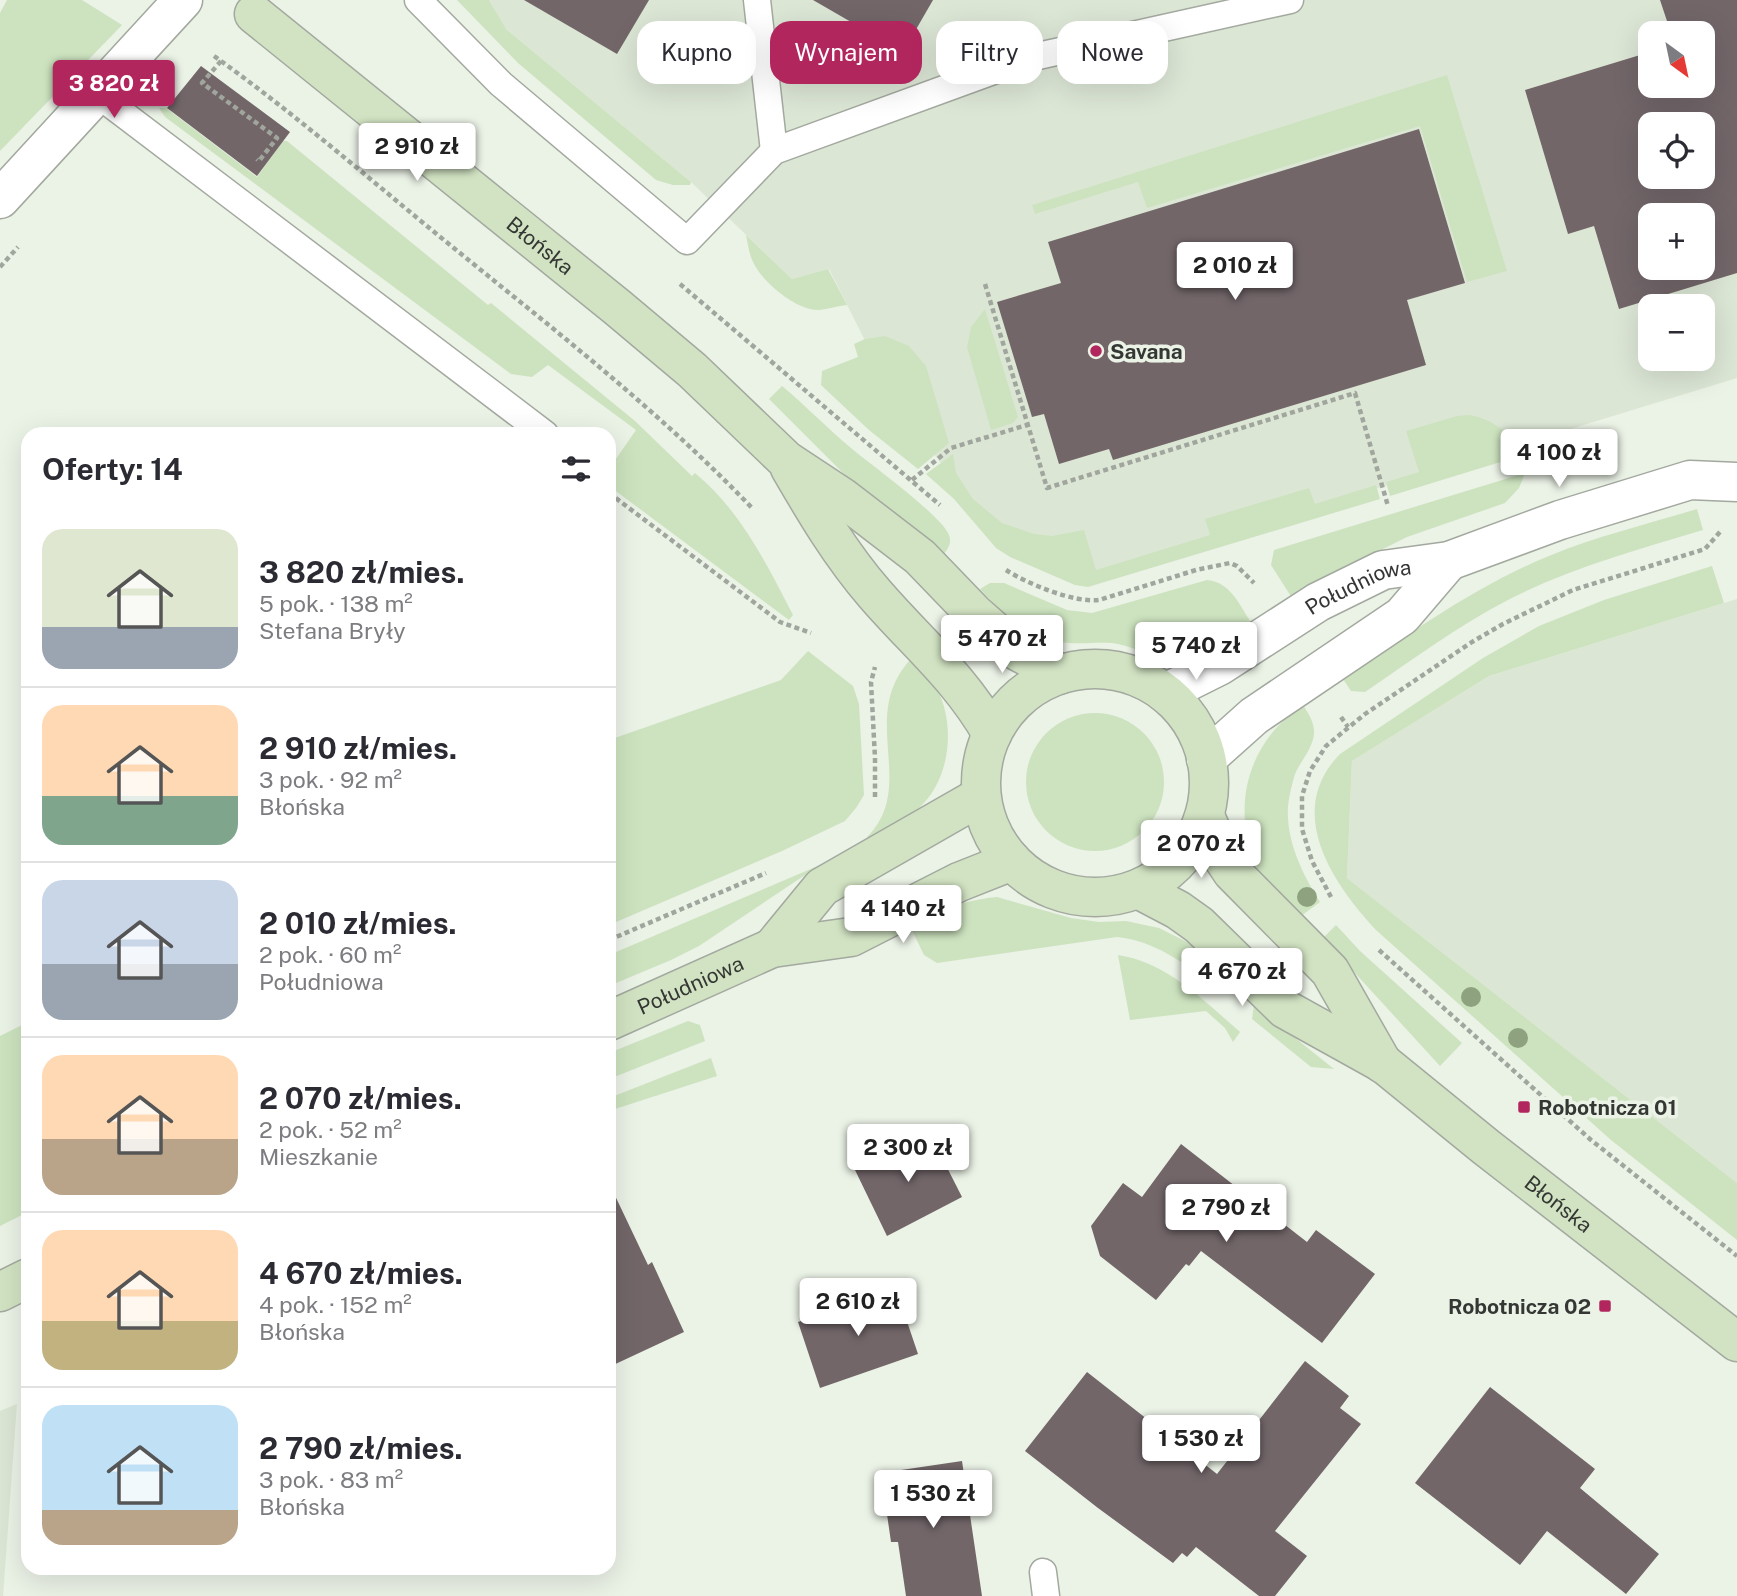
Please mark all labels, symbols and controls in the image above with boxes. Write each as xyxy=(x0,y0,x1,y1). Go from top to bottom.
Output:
chip: Kupno xyxy=(637,21,756,84)
chip: Wynajem xyxy=(770,21,922,84)
chip: Filtry xyxy=(936,21,1043,84)
chip: Nowe xyxy=(1057,21,1168,84)
north arrow xyxy=(1638,21,1715,98)
map controls xyxy=(1638,21,1715,371)
pin: 3 820 zł xyxy=(42,60,186,120)
text: 3 820 zł xyxy=(69,69,159,96)
button: locate xyxy=(1638,112,1715,189)
pin: 2 910 zł xyxy=(345,124,489,183)
text: 2 910 zł xyxy=(375,132,459,159)
button: + xyxy=(1638,203,1715,280)
street label: Błońska xyxy=(502,211,579,280)
pin: 2 010 zł xyxy=(1163,243,1307,302)
text: 2 010 zł xyxy=(1193,251,1277,278)
button: − xyxy=(1638,294,1715,371)
place label: Savana xyxy=(1110,339,1183,364)
marker: Savana xyxy=(1088,343,1104,359)
pin: 4 100 zł xyxy=(1487,430,1631,489)
text: 4 100 zł xyxy=(1517,438,1601,465)
icon: filters xyxy=(557,450,595,488)
text: Oferty: 14 xyxy=(42,451,183,487)
text: 3 820 zł/mies. xyxy=(259,554,464,590)
street label: Południowa xyxy=(1300,554,1413,620)
icon: home xyxy=(98,557,182,641)
text: 5 pok. · 138 m² xyxy=(259,590,413,617)
pin: 5 470 zł xyxy=(930,616,1074,675)
text: Stefana Bryły xyxy=(259,617,406,644)
pin: 5 740 zł xyxy=(1124,622,1268,682)
text: 5 470 zł xyxy=(957,624,1047,651)
text: 5 740 zł xyxy=(1151,631,1241,658)
text: 2 910 zł/mies. xyxy=(259,730,457,766)
icon: home xyxy=(98,733,182,817)
text: 3 pok. · 92 m² xyxy=(259,766,402,793)
text: Błońska xyxy=(259,793,345,820)
pin: 2 070 zł xyxy=(1129,820,1273,880)
text: 2 070 zł xyxy=(1157,829,1245,856)
pin: 4 140 zł xyxy=(831,886,975,945)
text: 4 140 zł xyxy=(860,894,946,921)
text: 2 010 zł/mies. xyxy=(259,905,457,941)
icon: home xyxy=(98,908,182,992)
text: 2 pok. · 60 m² xyxy=(259,941,401,968)
pin: 4 670 zł xyxy=(1170,948,1314,1008)
street label: Południowa xyxy=(633,950,747,1019)
text: 4 670 zł xyxy=(1197,957,1287,984)
text: Południowa xyxy=(259,968,384,995)
text: 2 070 zł/mies. xyxy=(259,1080,462,1116)
icon: home xyxy=(98,1083,182,1167)
place label: Robotnicza 01 xyxy=(1538,1095,1677,1120)
marker: Robotnicza 01 xyxy=(1516,1099,1532,1115)
text: 2 pok. · 52 m² xyxy=(259,1116,402,1143)
pin: 2 300 zł xyxy=(836,1124,980,1184)
text: 2 300 zł xyxy=(863,1133,953,1160)
text: Mieszkanie xyxy=(259,1143,378,1170)
street label: Błońska xyxy=(1520,1169,1597,1237)
pin: 2 790 zł xyxy=(1154,1184,1298,1244)
text: 2 790 zł xyxy=(1181,1193,1271,1220)
text: 4 670 zł/mies. xyxy=(259,1255,463,1291)
icon: home xyxy=(98,1258,182,1342)
pin: 2 610 zł xyxy=(786,1278,930,1338)
text: 2 610 zł xyxy=(816,1287,900,1314)
text: 4 pok. · 152 m² xyxy=(259,1291,412,1318)
place label: Robotnicza 02 xyxy=(1448,1294,1591,1319)
marker: Robotnicza 02 xyxy=(1597,1298,1613,1314)
text: Błońska xyxy=(259,1318,345,1345)
pin: 1 530 zł xyxy=(1129,1416,1273,1475)
text: 1 530 zł xyxy=(1158,1424,1244,1451)
text: 2 790 zł/mies. xyxy=(259,1430,463,1466)
icon: home xyxy=(98,1433,182,1517)
text: 3 pok. · 83 m² xyxy=(259,1466,403,1493)
pin: 1 530 zł xyxy=(861,1470,1005,1530)
text: 1 530 zł xyxy=(890,1479,976,1506)
text: Błońska xyxy=(259,1493,345,1520)

